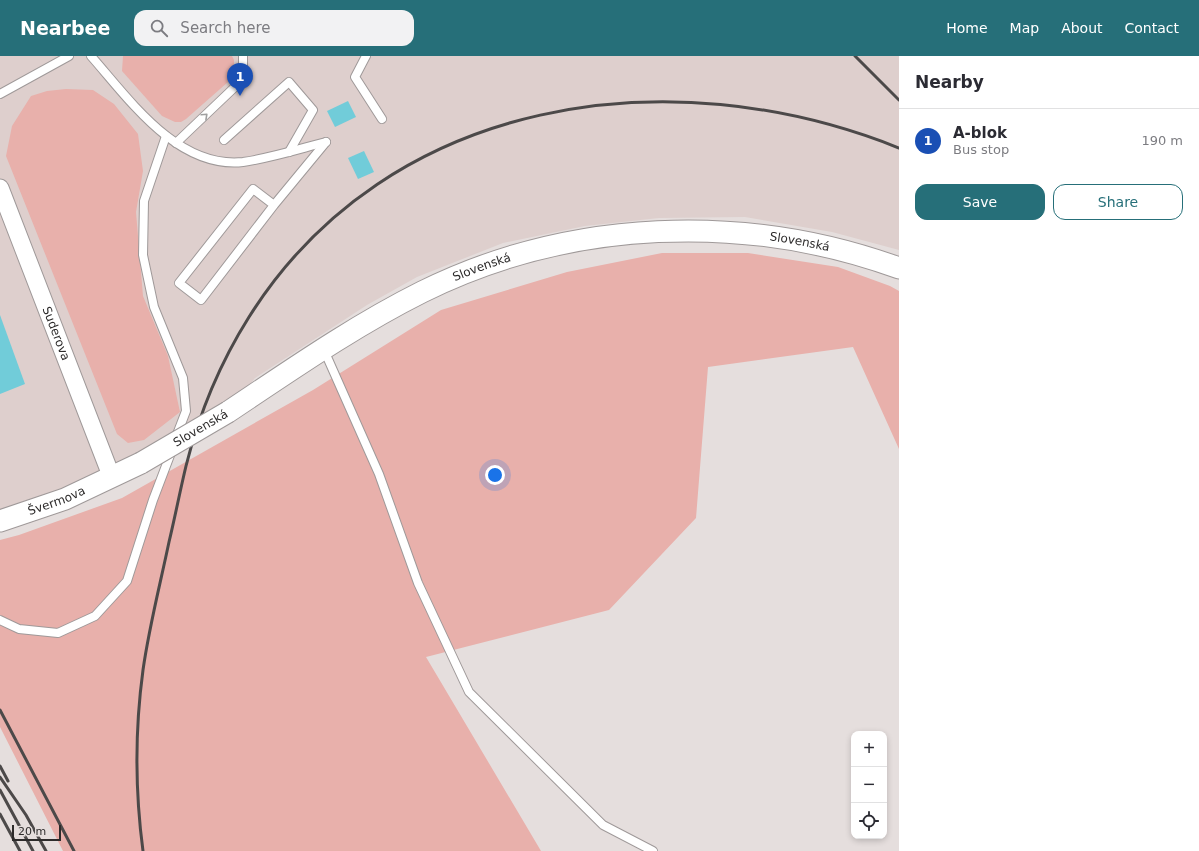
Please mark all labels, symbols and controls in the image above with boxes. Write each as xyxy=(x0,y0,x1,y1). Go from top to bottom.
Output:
search box xyxy=(134,10,414,46)
text: Nearbee xyxy=(20,17,110,39)
icon: search xyxy=(148,17,170,39)
text: Search here xyxy=(180,19,270,37)
text: Home xyxy=(946,20,988,36)
text: Map xyxy=(1010,20,1039,36)
text: About xyxy=(1061,20,1103,36)
text: Contact xyxy=(1125,20,1179,36)
pin: 1 xyxy=(227,63,253,96)
text: Nearby xyxy=(915,72,984,92)
one-way arrow xyxy=(200,113,208,121)
text: A-blok xyxy=(953,124,1007,142)
text: 1 xyxy=(923,133,933,148)
text: 190 m xyxy=(1141,133,1183,148)
text: Bus stop xyxy=(953,142,1009,157)
button: Save xyxy=(915,184,1045,220)
button: Share xyxy=(1053,184,1183,220)
street label: Slovenská xyxy=(769,229,831,254)
street label: Slovenská xyxy=(451,250,512,284)
street label: Suderova xyxy=(39,305,73,363)
street label: Slovenská xyxy=(171,407,230,450)
your location xyxy=(485,465,505,485)
street label: Švermova xyxy=(26,483,87,518)
map controls xyxy=(851,731,887,839)
button: + xyxy=(851,731,887,767)
button: − xyxy=(851,767,887,803)
button: locate xyxy=(851,803,887,839)
scale bar xyxy=(12,823,61,842)
text: 20 m xyxy=(18,825,46,838)

